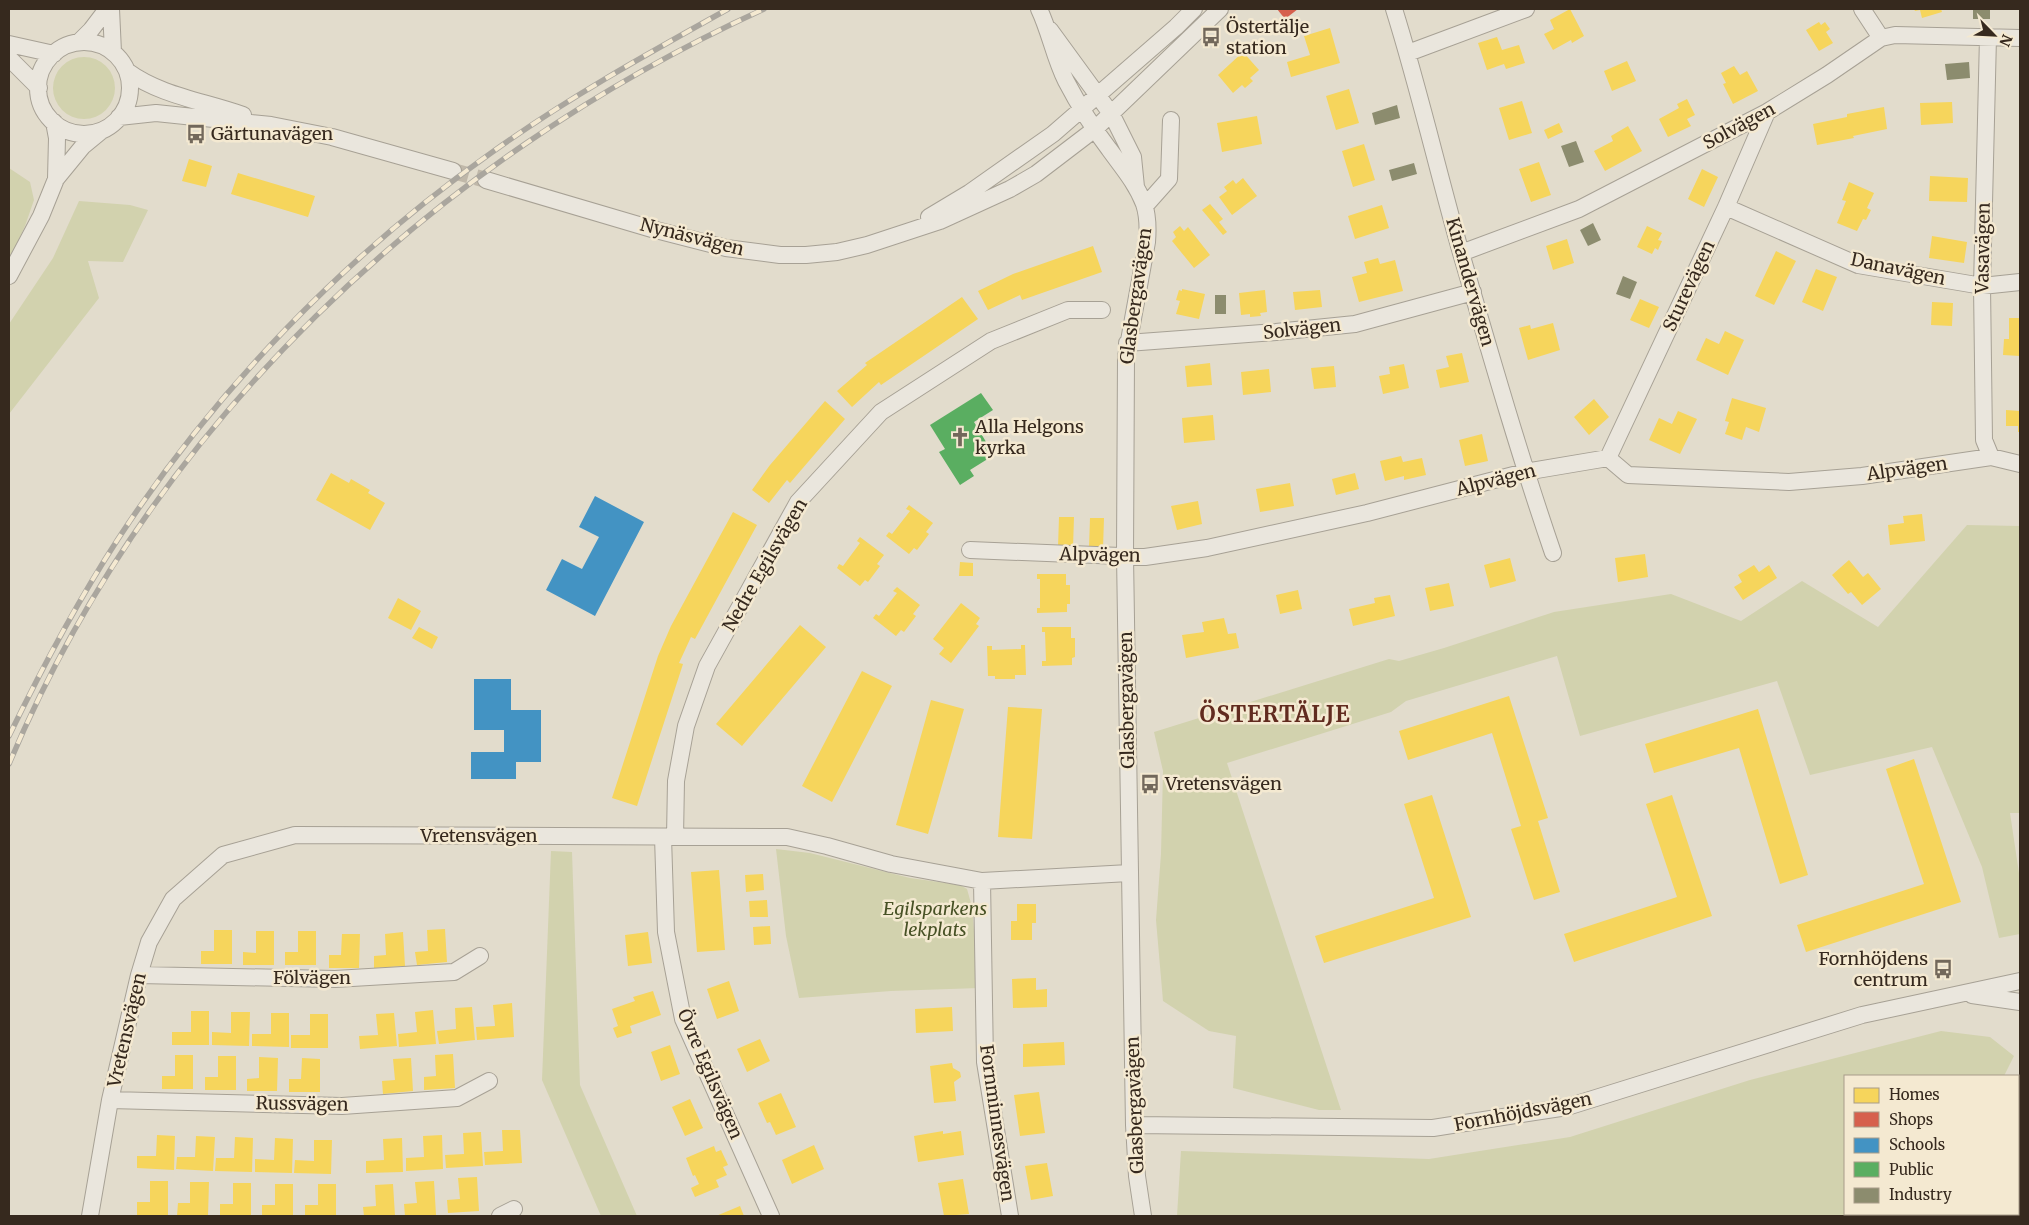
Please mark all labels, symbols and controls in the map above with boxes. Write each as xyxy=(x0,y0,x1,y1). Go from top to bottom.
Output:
north arrow xyxy=(1969,10,2019,60)
place label: Östertälje station xyxy=(1226,15,1309,59)
bus stop icon: Östertälje station xyxy=(1200,26,1222,48)
text: N xyxy=(1995,32,2016,49)
street label: Solvägen xyxy=(1699,97,1779,154)
place label: Gärtunavägen xyxy=(211,122,333,145)
bus stop icon: Gärtunavägen xyxy=(185,123,207,145)
street label: Vasavägen xyxy=(1970,202,1995,295)
street label: Nynäsvägen xyxy=(638,212,747,261)
street label: Kinandervägen xyxy=(1441,215,1500,349)
street label: Glasbergavägen xyxy=(1115,226,1156,366)
street label: Sturevägen xyxy=(1657,237,1720,335)
street label: Danavägen xyxy=(1849,247,1948,290)
street label: Solvägen xyxy=(1262,313,1342,344)
place label: Alla Helgons kyrka xyxy=(974,415,1084,459)
church icon: Alla Helgons kyrka xyxy=(949,426,971,448)
street label: Alpvägen xyxy=(1864,451,1949,486)
street label: Alpvägen xyxy=(1453,459,1538,501)
street label: Nedre Egilsvägen xyxy=(717,494,812,635)
street label: Alpvägen xyxy=(1058,542,1141,567)
street label: Glasbergavägen xyxy=(1114,631,1139,769)
district label: ÖSTERTÄLJE xyxy=(1199,699,1351,728)
place label: Vretensvägen xyxy=(1164,772,1282,795)
bus stop icon: Vretensvägen xyxy=(1139,773,1161,795)
street label: Vretensvägen xyxy=(420,824,537,847)
park label: Egilsparkens lekplats xyxy=(883,897,987,941)
place label: Fornhöjdens centrum xyxy=(1818,947,1928,991)
bus stop icon: Fornhöjdens centrum xyxy=(1932,958,1954,980)
street label: Fölvägen xyxy=(273,966,351,989)
street label: Vretensvägen xyxy=(102,970,151,1090)
street label: Övre Egilsvägen xyxy=(673,1005,748,1142)
street label: Glasbergavägen xyxy=(1121,1036,1148,1174)
street label: Fornminnesvägen xyxy=(975,1043,1020,1203)
legend xyxy=(1844,1075,2019,1215)
text: Homes xyxy=(1889,1085,1940,1104)
street label: Fornhöjdsvägen xyxy=(1452,1087,1594,1136)
street label: Russvägen xyxy=(255,1091,349,1116)
text: Shops xyxy=(1889,1110,1933,1129)
text: Schools xyxy=(1889,1135,1945,1154)
text: Public xyxy=(1889,1160,1934,1179)
text: Industry xyxy=(1889,1185,1952,1204)

